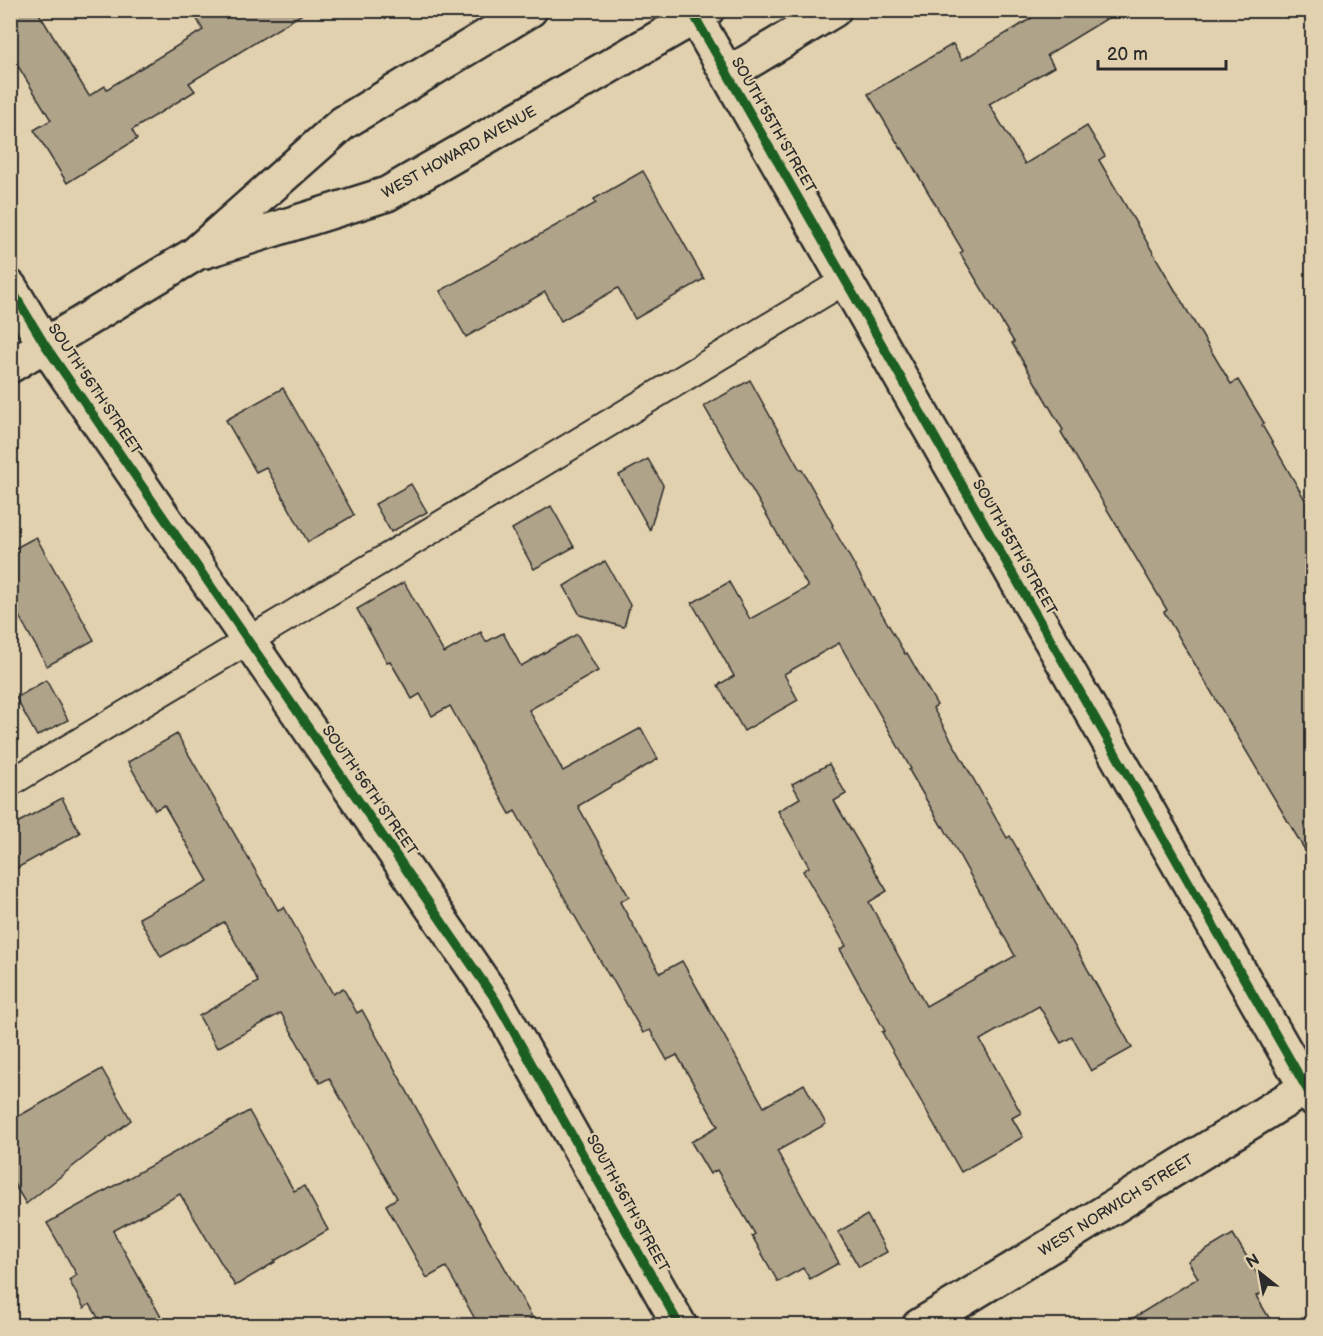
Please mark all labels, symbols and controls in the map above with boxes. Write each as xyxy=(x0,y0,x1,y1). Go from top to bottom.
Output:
scale bar xyxy=(1098,33,1226,71)
text: 20 m xyxy=(1107,44,1148,65)
street label: SOUTH 55TH STREET xyxy=(727,54,820,197)
street label: WEST HOWARD AVENUE xyxy=(379,102,540,203)
street label: SOUTH 56TH STREET xyxy=(44,320,146,459)
street label: SOUTH 55TH STREET xyxy=(968,476,1061,619)
street label: SOUTH 56TH STREET xyxy=(318,722,422,859)
street label: SOUTH 56TH STREET xyxy=(582,1131,673,1275)
street label: WEST NORWICH STREET xyxy=(1035,1150,1197,1261)
north arrow xyxy=(1230,1243,1290,1303)
text: N xyxy=(1243,1250,1263,1273)

